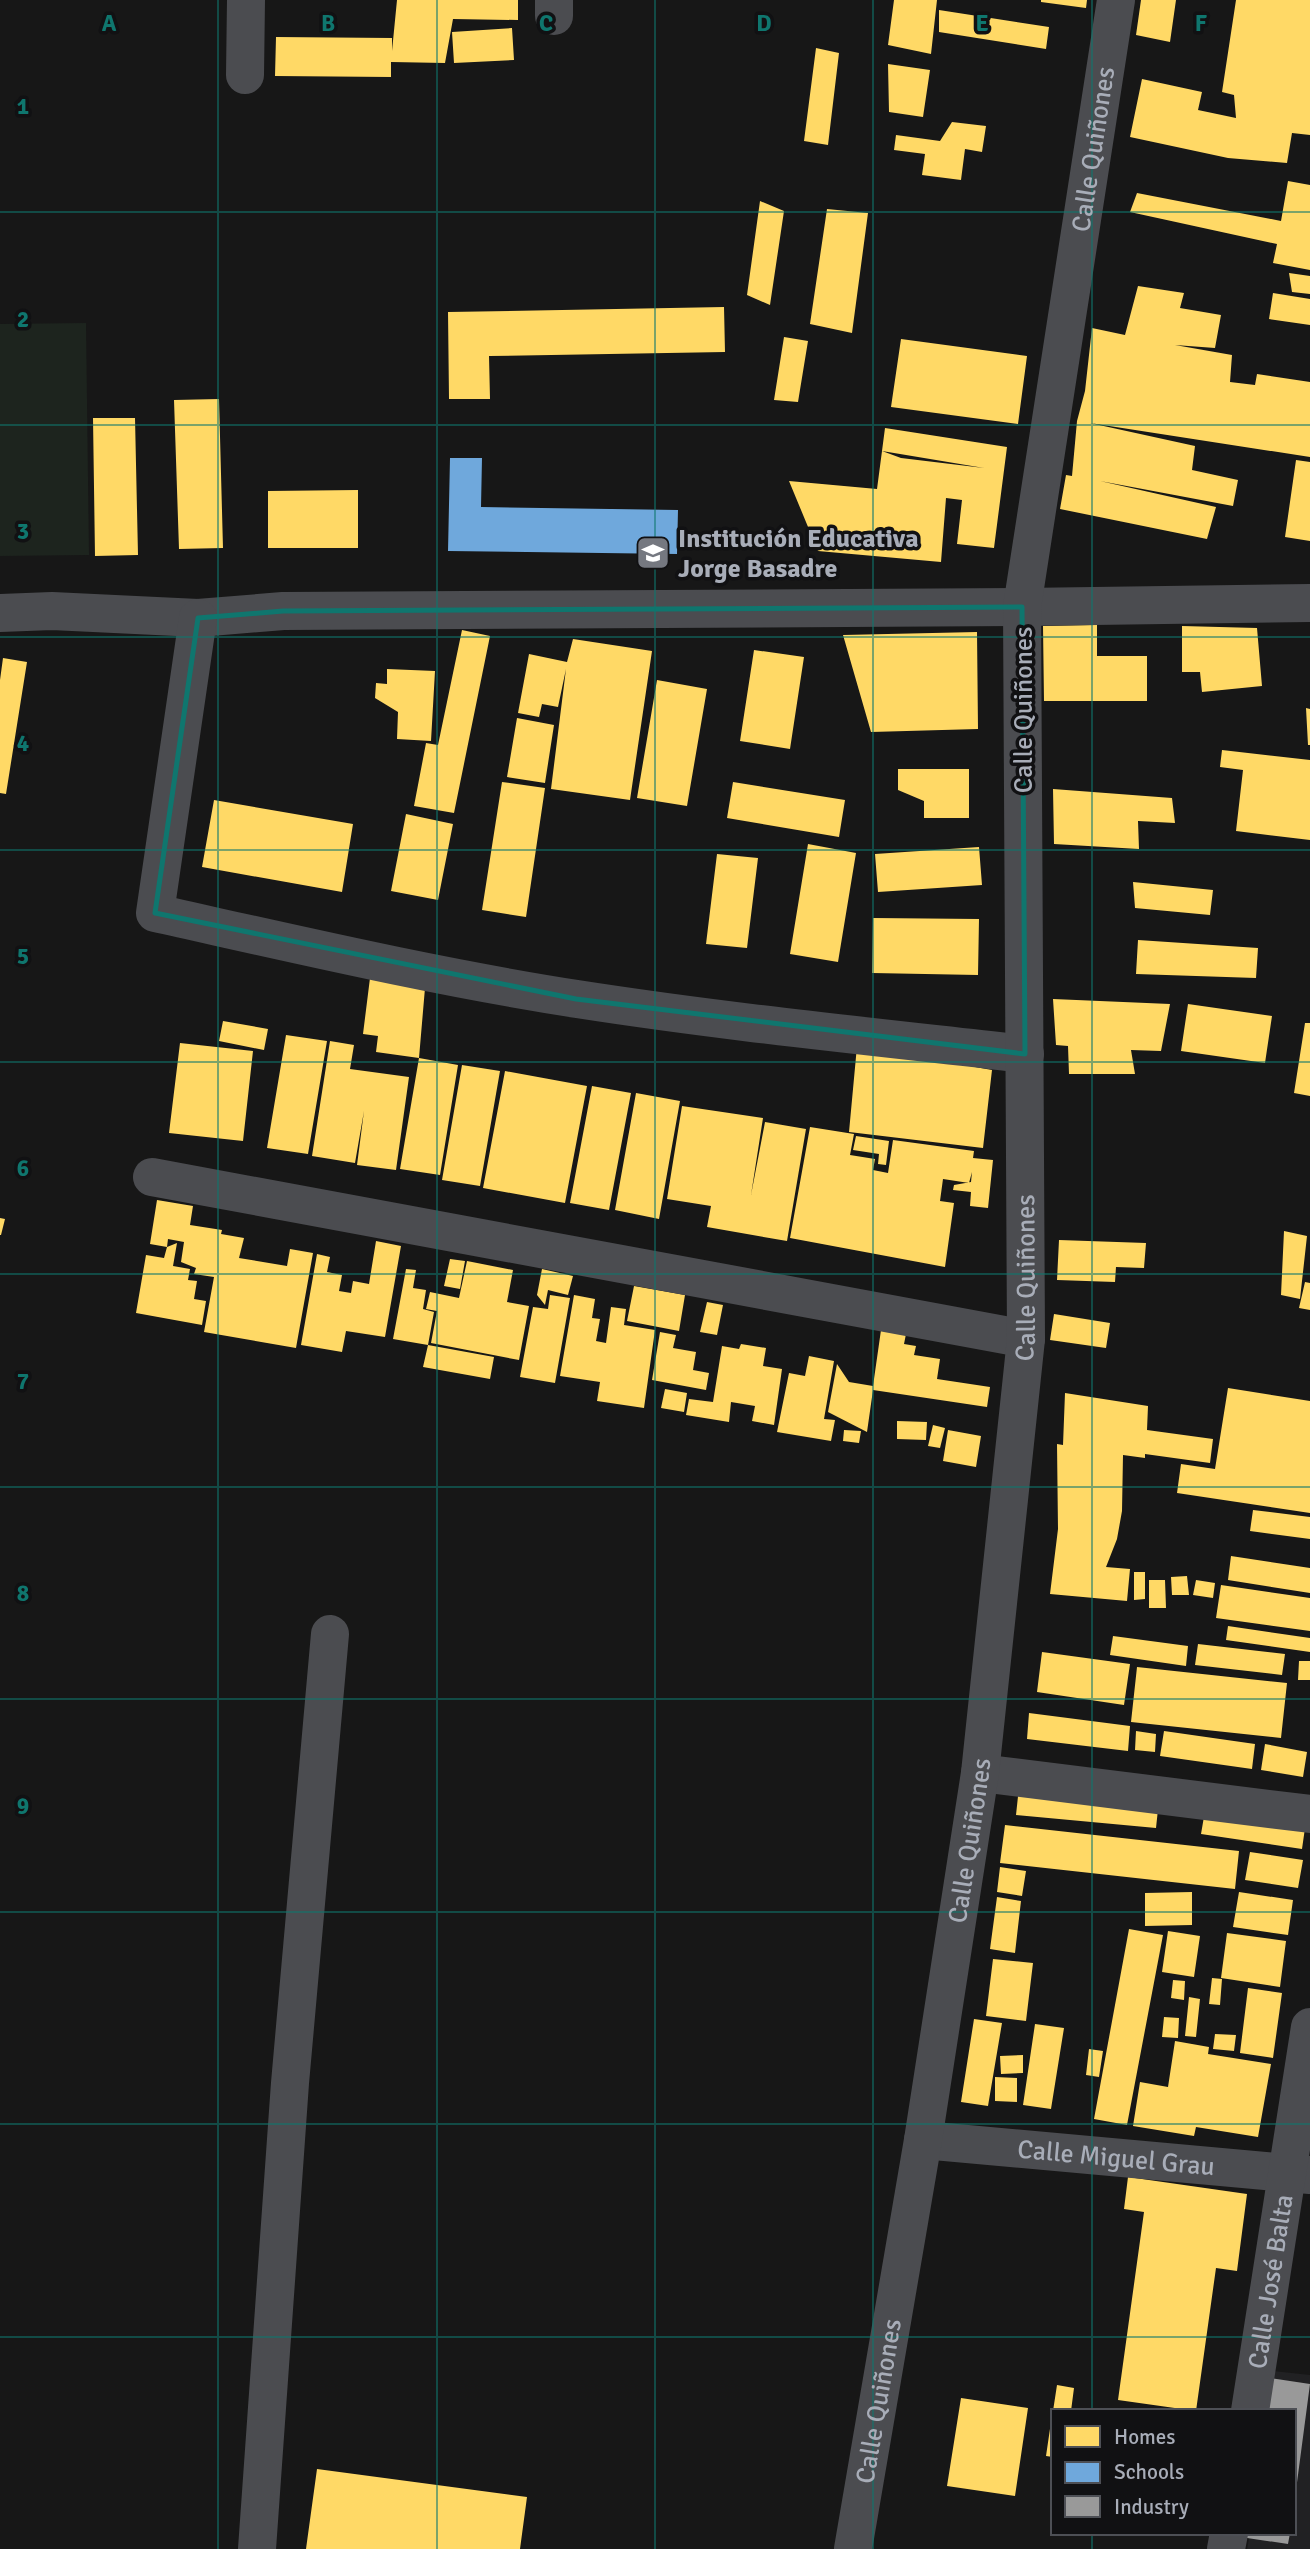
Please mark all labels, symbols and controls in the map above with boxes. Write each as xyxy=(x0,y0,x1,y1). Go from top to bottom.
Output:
text: A xyxy=(102,9,117,38)
text: B xyxy=(321,9,335,38)
text: C xyxy=(539,9,553,38)
text: D xyxy=(756,9,772,38)
text: E xyxy=(975,9,989,38)
text: F xyxy=(1195,9,1207,38)
street label: Calle Quiñones xyxy=(1065,65,1122,234)
text: 1 xyxy=(17,92,29,121)
text: 2 xyxy=(17,305,29,334)
text: 3 xyxy=(17,517,29,546)
place label: Institución Educativa Jorge Basadre xyxy=(678,523,919,585)
school or university icon: Institución Educativa Jorge Basadre xyxy=(634,534,672,572)
street label: Calle Quiñones xyxy=(1008,627,1040,793)
text: 4 xyxy=(17,729,29,758)
text: 5 xyxy=(17,942,29,971)
text: 6 xyxy=(17,1154,29,1183)
street label: Calle Quiñones xyxy=(1009,1194,1043,1363)
text: 7 xyxy=(17,1367,29,1396)
text: 8 xyxy=(17,1579,29,1608)
street label: Calle Quiñones xyxy=(942,1757,998,1925)
text: 9 xyxy=(17,1792,29,1821)
street label: Calle Miguel Grau xyxy=(1016,2134,1216,2183)
street label: Calle José Balta xyxy=(1242,2192,1301,2371)
street label: Calle Quiñones xyxy=(849,2316,909,2486)
legend xyxy=(1051,2409,1296,2535)
text: Homes xyxy=(1114,2424,1176,2450)
text: Schools xyxy=(1114,2459,1184,2485)
text: Industry xyxy=(1114,2494,1189,2520)

